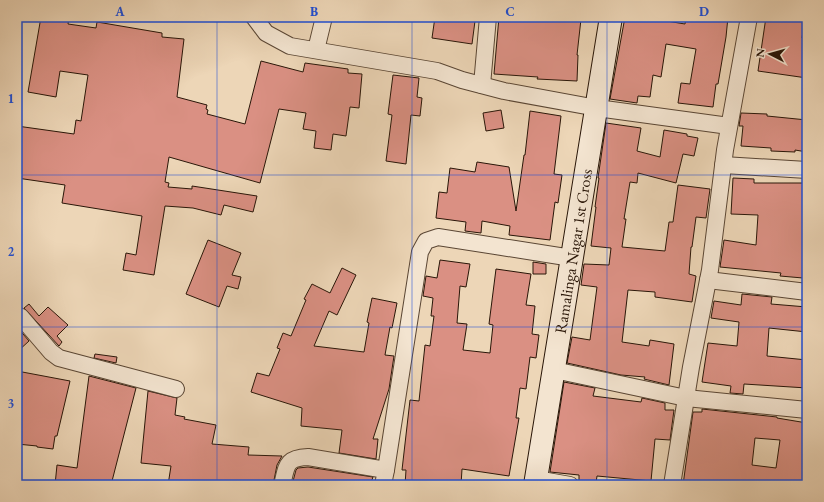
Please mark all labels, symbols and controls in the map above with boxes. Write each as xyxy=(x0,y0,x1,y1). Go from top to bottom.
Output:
text: A xyxy=(114,3,125,20)
text: B xyxy=(310,3,318,20)
text: C xyxy=(505,3,515,20)
text: D xyxy=(699,3,709,20)
north arrow xyxy=(750,34,790,74)
text: N xyxy=(753,48,767,58)
text: 1 xyxy=(8,90,15,107)
street label: Ramalinga Nagar 1st Cross xyxy=(549,167,597,335)
text: 2 xyxy=(8,243,15,260)
text: 3 xyxy=(8,395,15,412)

